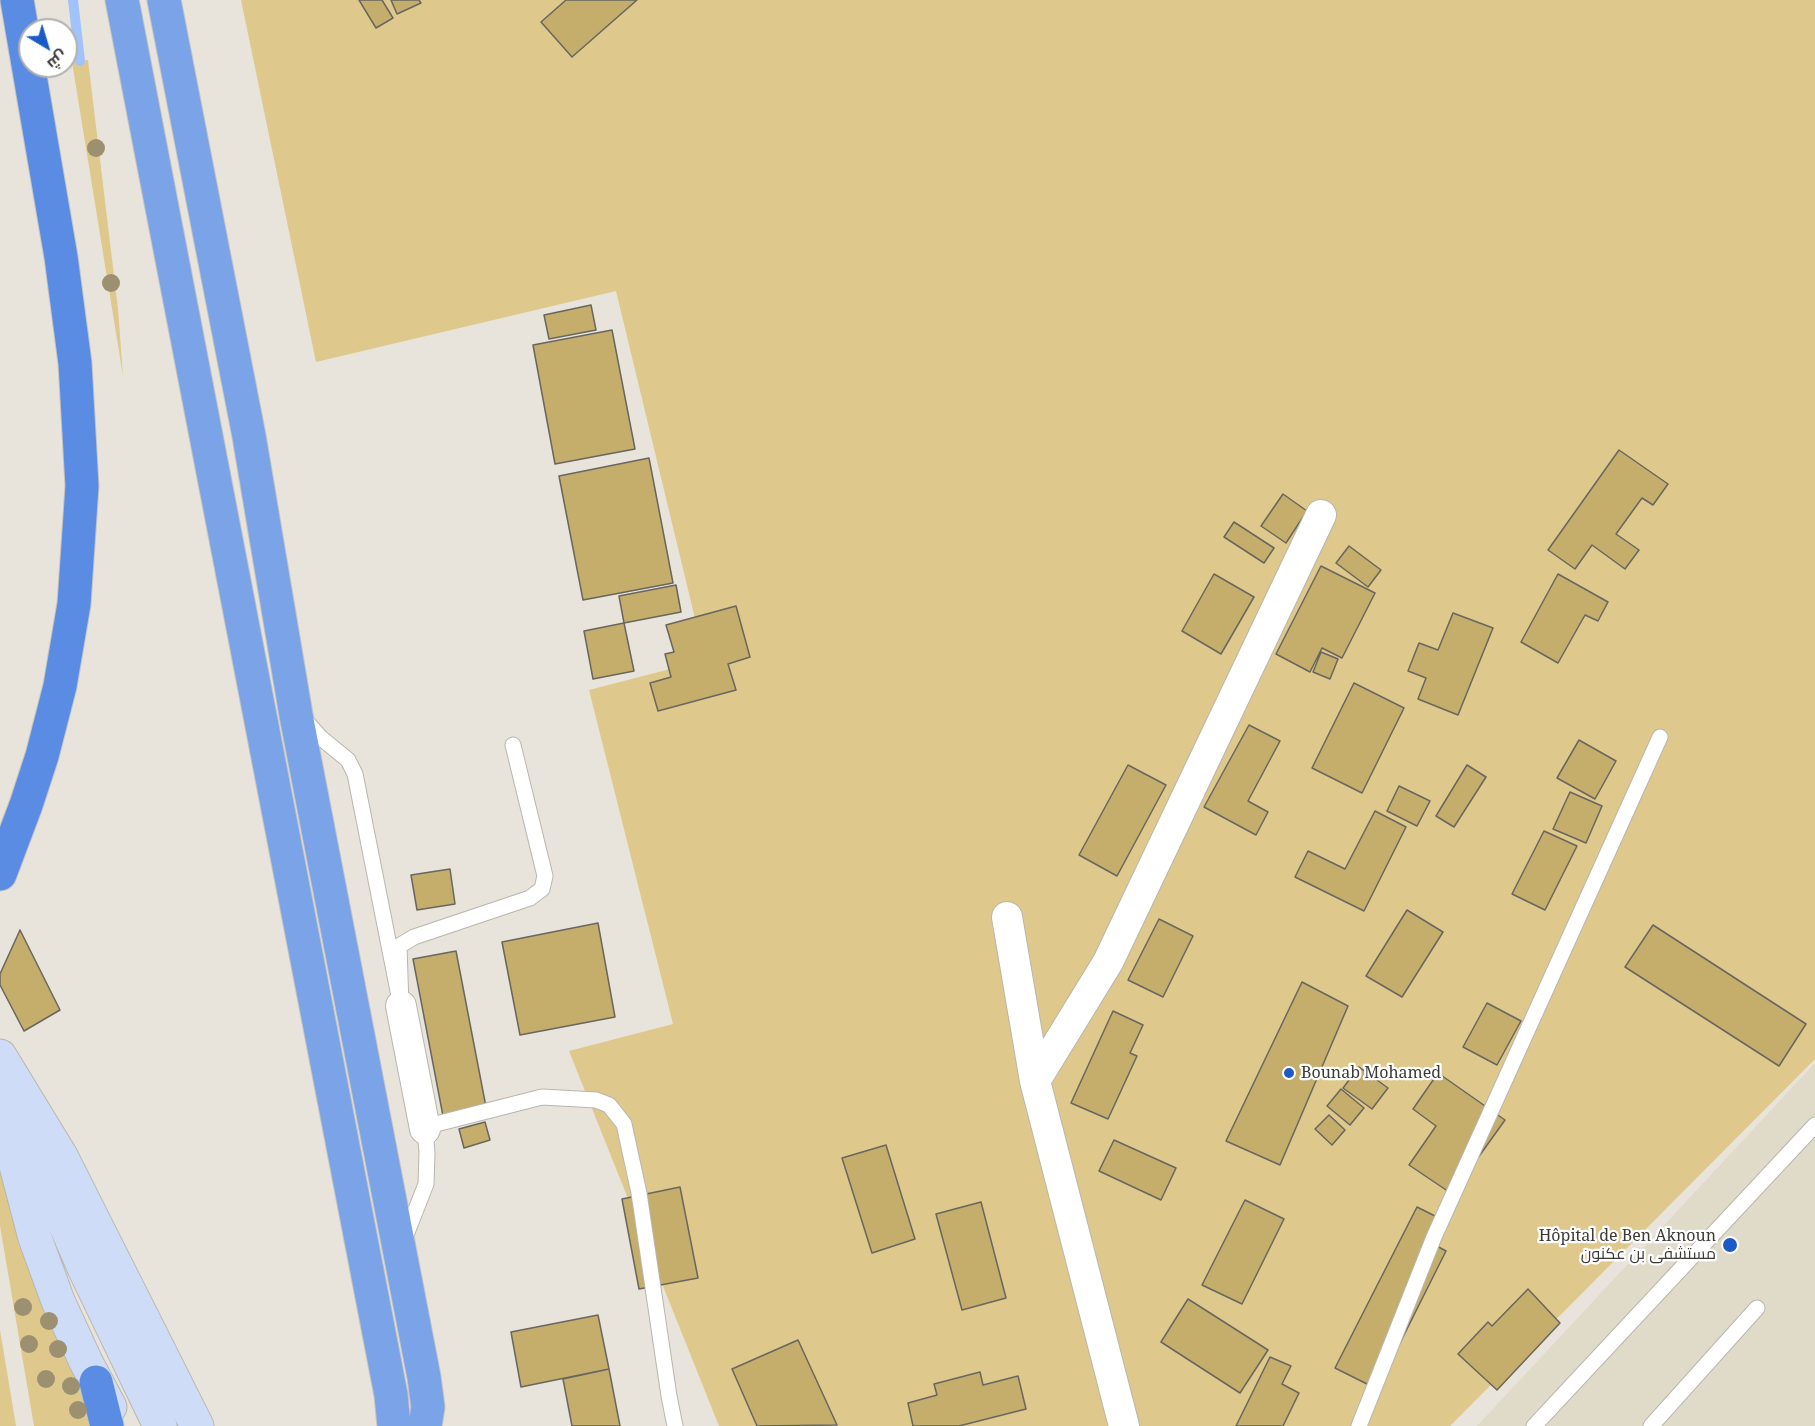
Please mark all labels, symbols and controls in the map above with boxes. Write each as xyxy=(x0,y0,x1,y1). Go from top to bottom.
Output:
north arrow xyxy=(18,18,78,78)
text: ش xyxy=(43,46,73,76)
place label: Bounab Mohamed xyxy=(1301,1063,1441,1083)
marker: Bounab Mohamed xyxy=(1282,1066,1296,1080)
place label: Hôpital de Ben Aknoun مستشفى بن عكنون xyxy=(1539,1226,1716,1264)
marker: Hôpital de Ben Aknoun مستشفى بن عكنون xyxy=(1721,1236,1739,1254)

